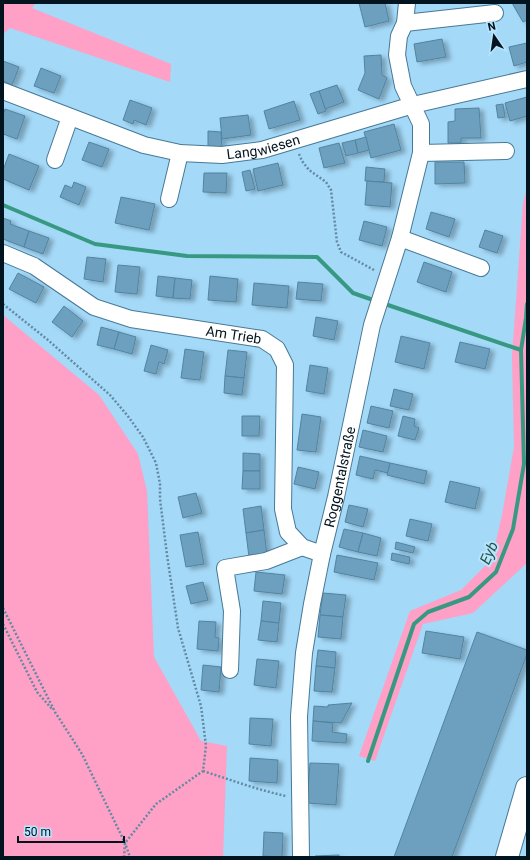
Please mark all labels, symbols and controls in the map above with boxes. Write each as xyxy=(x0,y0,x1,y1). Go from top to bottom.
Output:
north arrow xyxy=(474,16,514,56)
text: N xyxy=(487,19,497,34)
street label: Langwiesen xyxy=(226,131,302,162)
street label: Am Trieb xyxy=(205,323,263,347)
street label: Roggentalstraße xyxy=(321,425,359,529)
water label: Eyb xyxy=(476,539,502,567)
scale bar xyxy=(18,818,124,844)
text: 50 m xyxy=(24,825,51,839)

